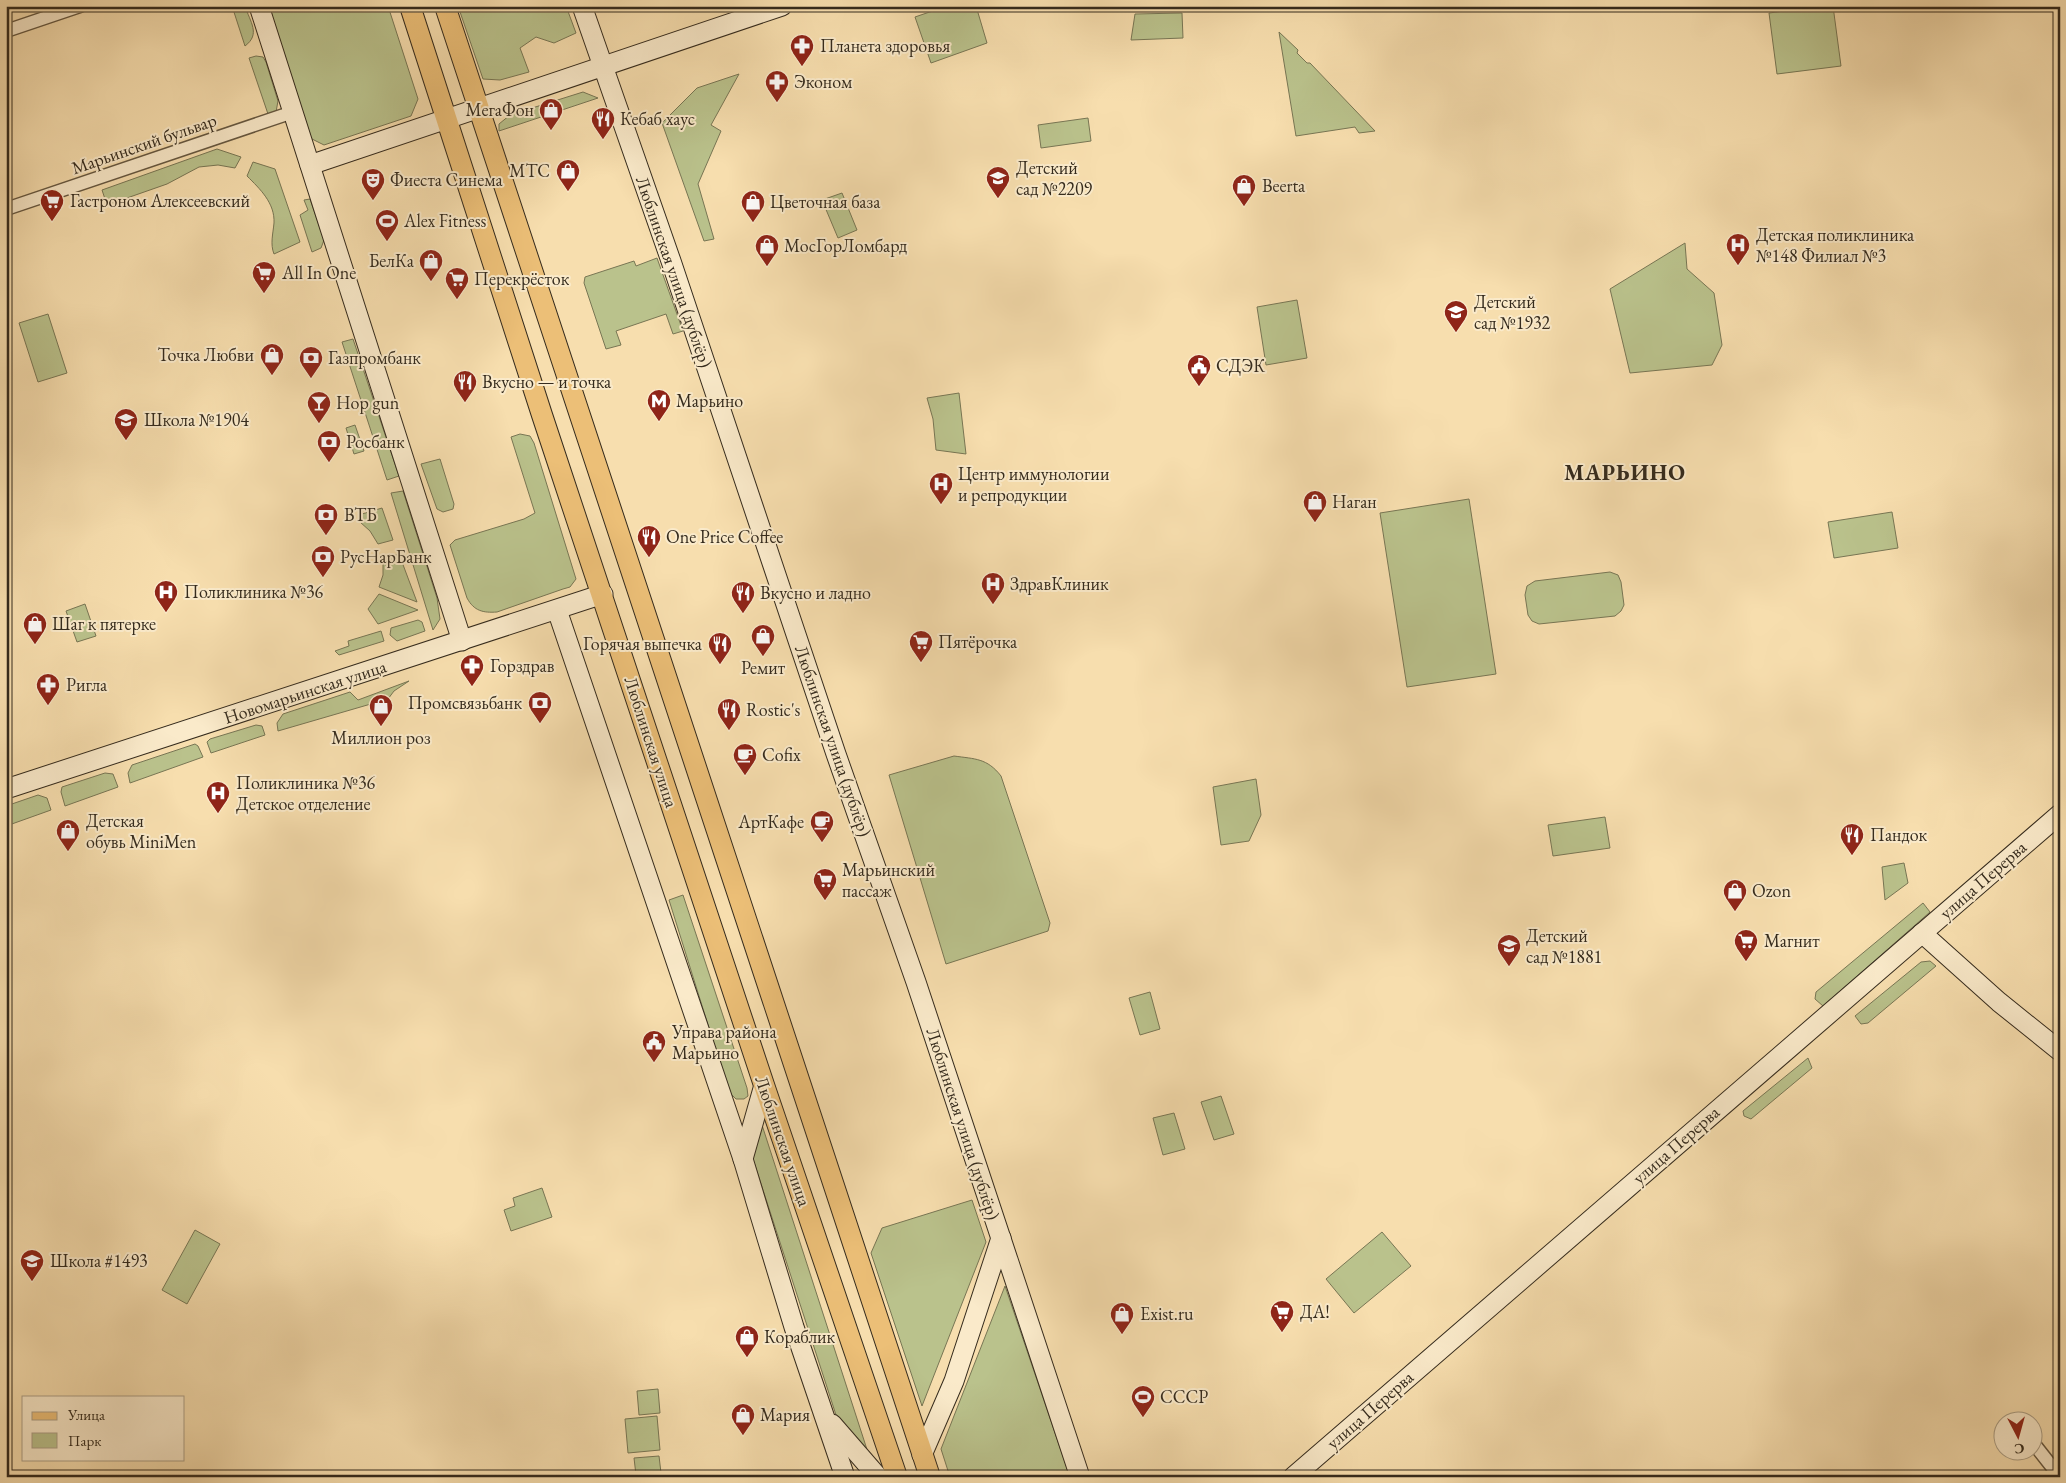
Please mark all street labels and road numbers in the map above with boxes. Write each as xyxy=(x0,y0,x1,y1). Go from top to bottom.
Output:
street label: Марьинский бульвар xyxy=(68,108,219,179)
street label: Люблинская улица (дублёр) xyxy=(631,173,718,370)
street label: Люблинская улица (дублёр) xyxy=(790,642,877,839)
street label: Новомарьинская улица xyxy=(221,654,390,729)
street label: Люблинская улица xyxy=(619,673,684,811)
street label: улица Перерва xyxy=(1934,835,2032,924)
street label: Люблинская улица (дублёр) xyxy=(922,1025,1005,1223)
street label: Люблинская улица xyxy=(750,1073,817,1210)
street label: улица Перерва xyxy=(1627,1100,1725,1189)
street label: улица Перерва xyxy=(1321,1365,1419,1454)

